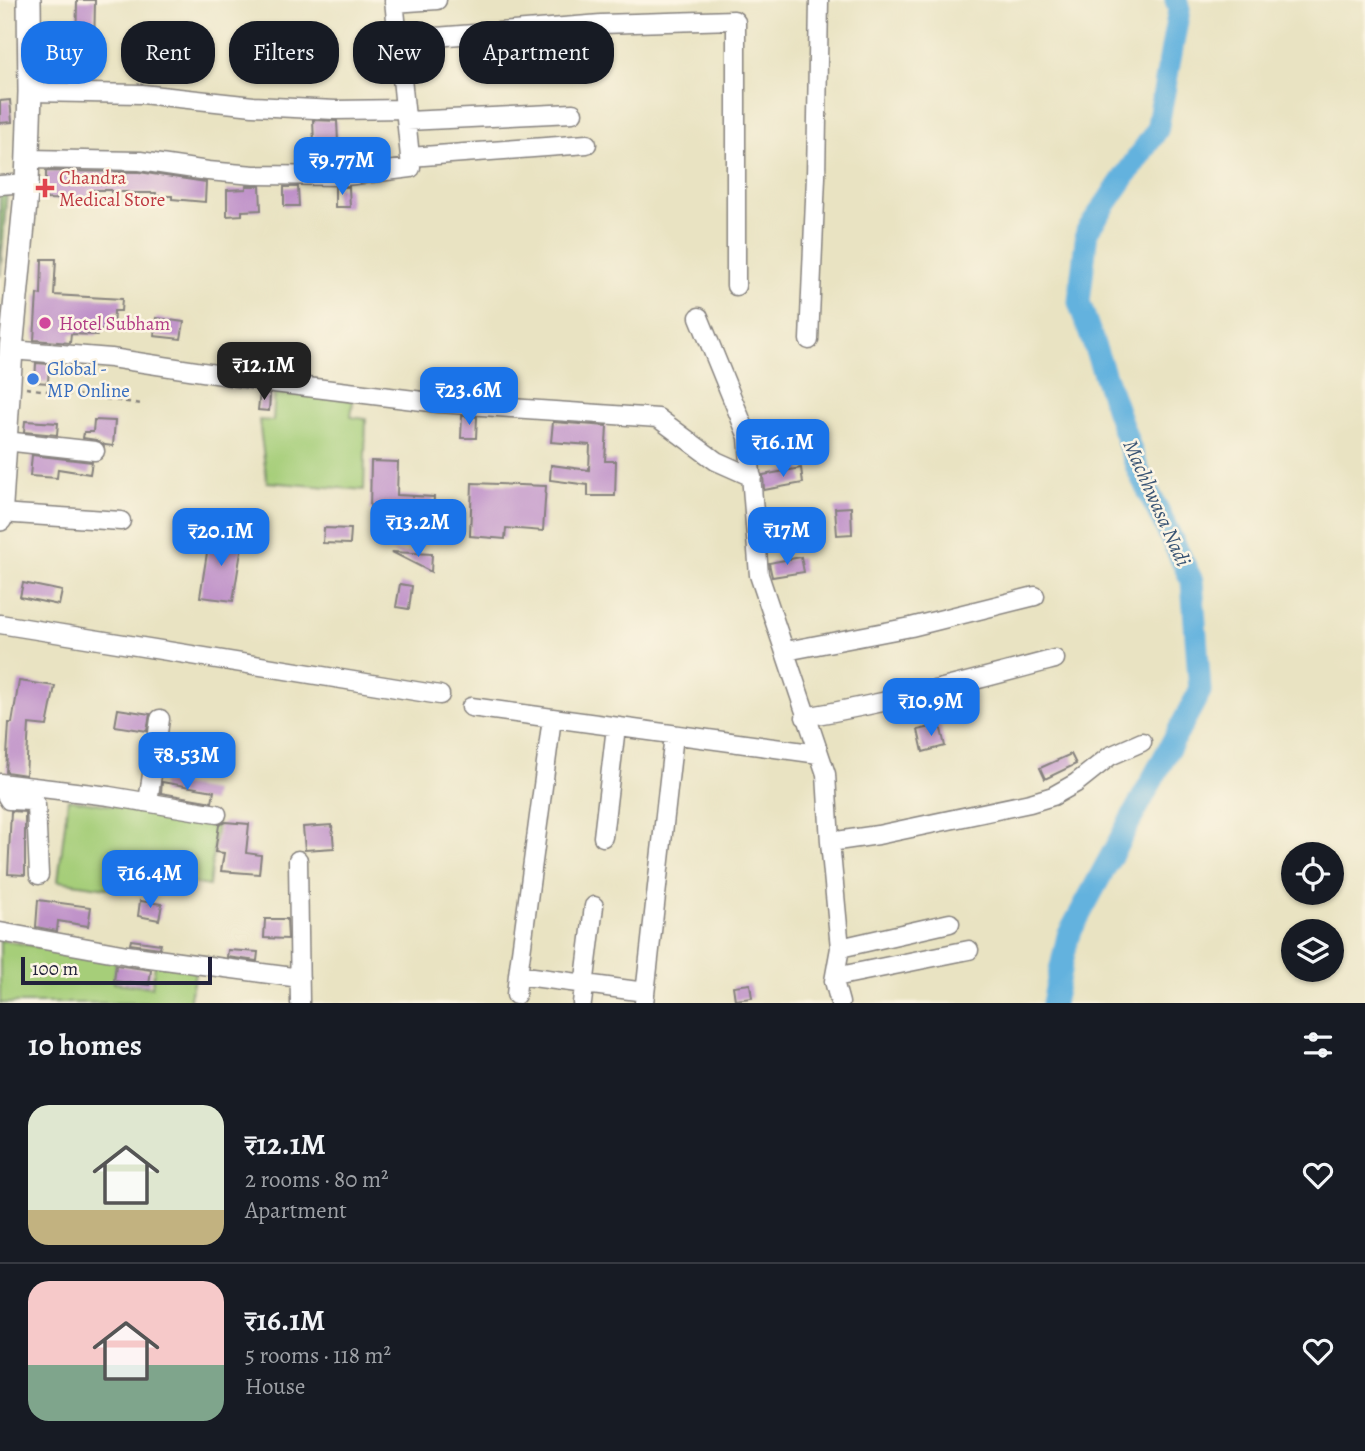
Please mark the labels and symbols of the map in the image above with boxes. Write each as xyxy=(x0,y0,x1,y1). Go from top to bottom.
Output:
pin: ₹9.77M xyxy=(285,138,399,197)
place label: Chandra Medical Store xyxy=(59,165,165,213)
marker: Chandra Medical Store xyxy=(37,180,53,196)
place label: Hotel Subham xyxy=(59,311,171,337)
marker: Hotel Subham xyxy=(37,315,53,331)
pin: ₹12.1M xyxy=(207,342,321,402)
place label: Global - MP Online xyxy=(47,356,130,404)
pin: ₹23.6M xyxy=(412,368,526,427)
marker: Global - MP Online xyxy=(25,371,41,387)
pin: ₹16.1M xyxy=(726,420,840,479)
water label: Machhwasa Nadi xyxy=(1117,435,1197,571)
pin: ₹13.2M xyxy=(361,500,475,559)
pin: ₹20.1M xyxy=(164,508,278,568)
pin: ₹17M xyxy=(746,508,828,567)
pin: ₹10.9M xyxy=(874,678,988,738)
pin: ₹8.53M xyxy=(130,732,244,792)
pin: ₹16.4M xyxy=(93,850,207,910)
scale bar xyxy=(21,954,212,986)

